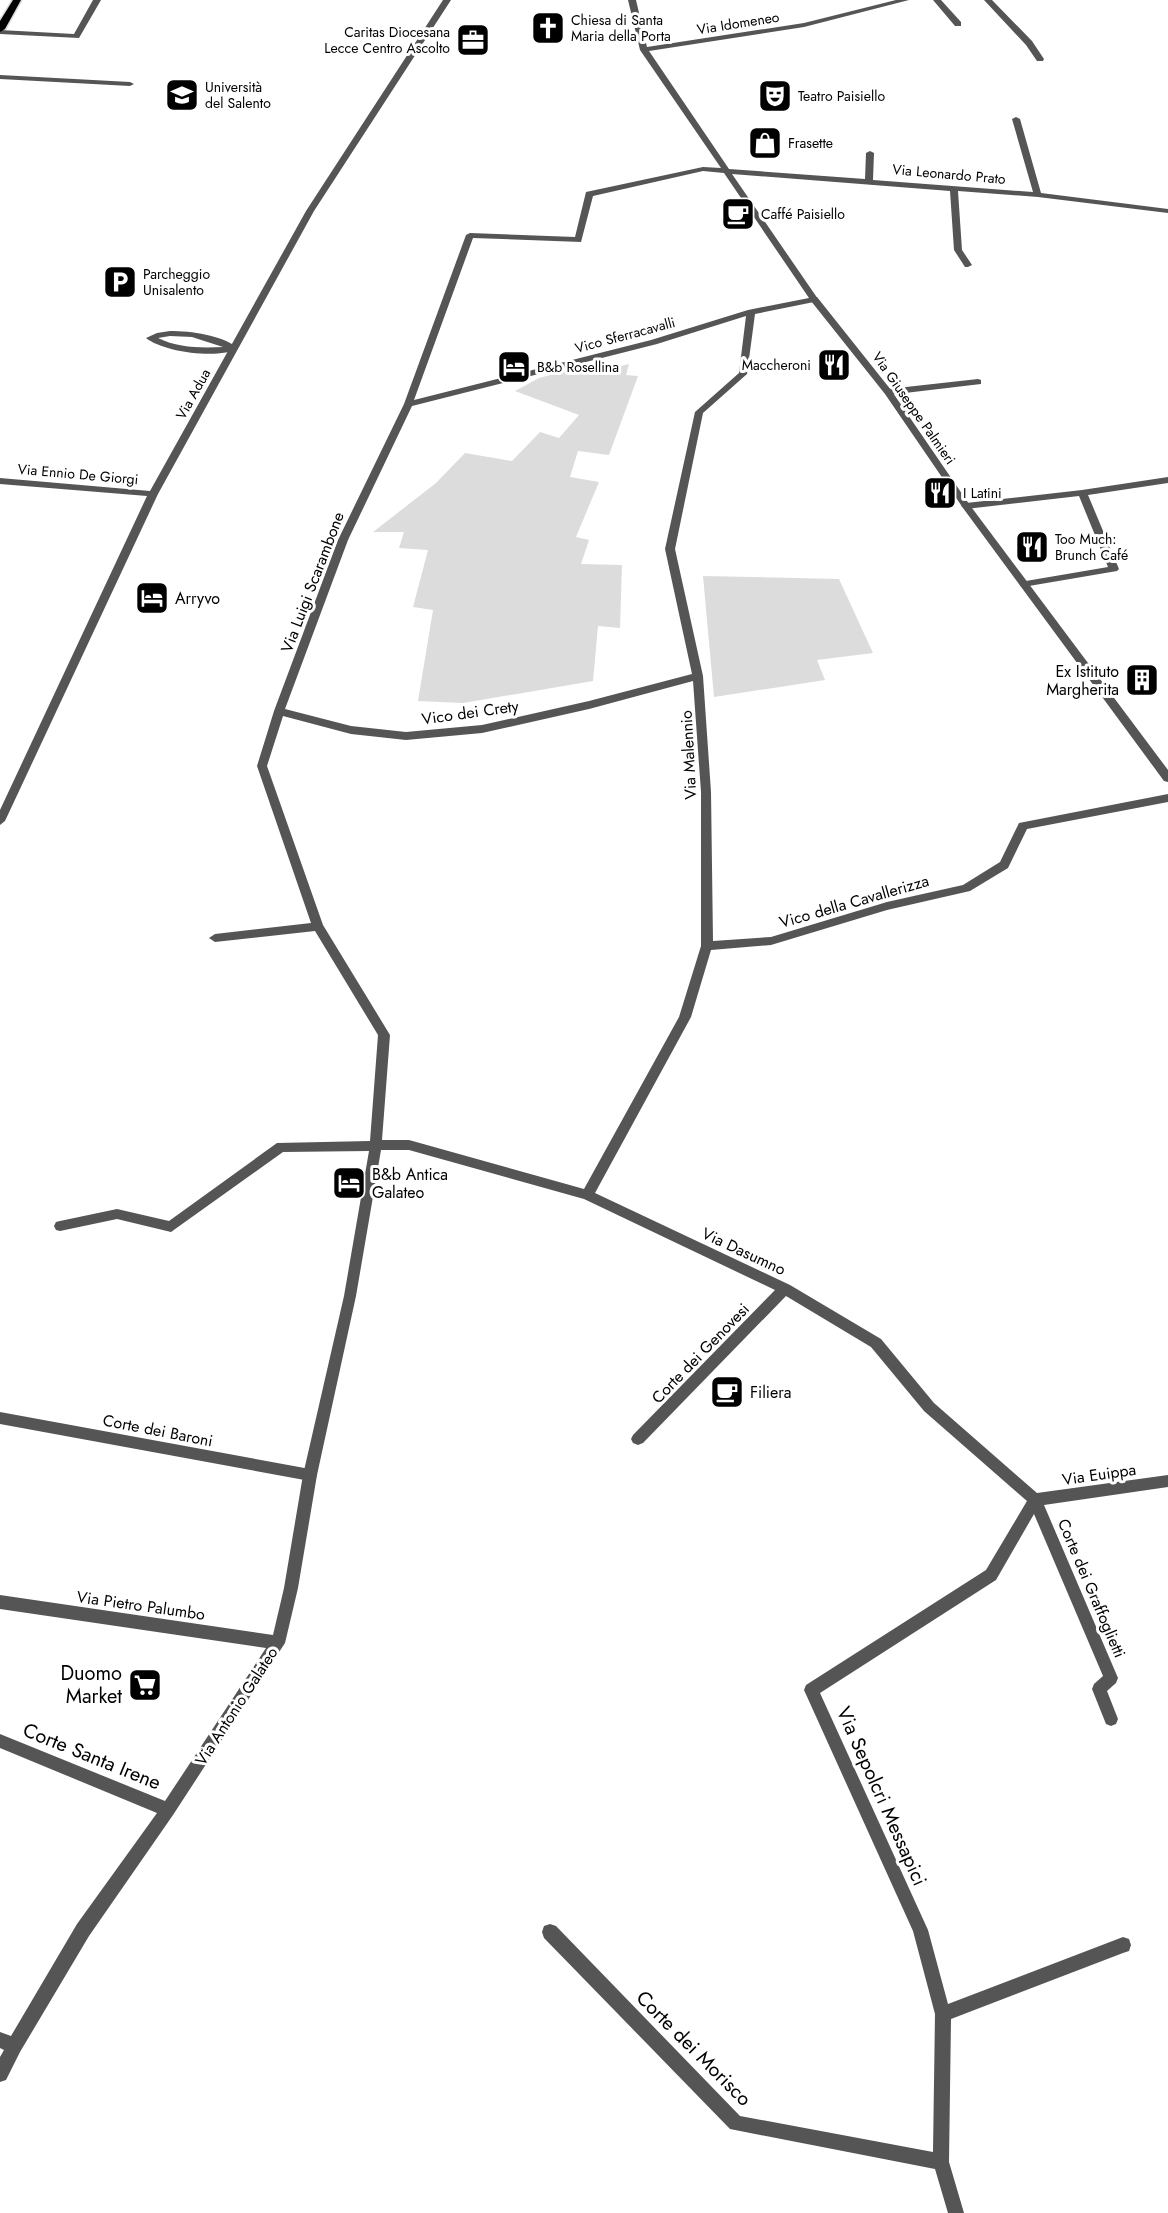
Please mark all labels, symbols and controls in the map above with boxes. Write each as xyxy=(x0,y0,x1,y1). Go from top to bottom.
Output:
street label: Via Idomeneo xyxy=(695,7,781,39)
church icon: Chiesa di Santa Maria della Porta xyxy=(530,10,566,46)
place label: Chiesa di Santa Maria della Porta xyxy=(571,10,671,46)
place label: Caritas Diocesana Lecce Centro Ascolto xyxy=(324,22,450,58)
office icon: Caritas Diocesana Lecce Centro Ascolto xyxy=(455,22,491,58)
school or university icon: Università del Salento xyxy=(164,77,200,113)
place label: Università del Salento xyxy=(205,77,271,113)
theatre icon: Teatro Paisiello xyxy=(757,78,793,114)
place label: Teatro Paisiello xyxy=(798,86,885,106)
shop icon: Frasette xyxy=(747,125,783,161)
place label: Frasette xyxy=(788,133,833,153)
street label: Via Leonardo Prato xyxy=(892,159,1007,189)
cafe icon: Caffé Paisiello xyxy=(720,196,756,232)
place label: Caffé Paisiello xyxy=(761,204,845,224)
parking icon: Parcheggio Unisalento xyxy=(102,264,138,300)
place label: Parcheggio Unisalento xyxy=(143,264,210,300)
street label: Vico Sferracavalli xyxy=(573,312,677,358)
restaurant icon: Maccheroni xyxy=(816,347,852,383)
street label: Via Giuseppe Palmieri xyxy=(868,348,960,468)
hotel icon: B&b Rosellina xyxy=(496,349,532,385)
place label: Maccheroni xyxy=(742,355,811,375)
place label: B&b Rosellina xyxy=(537,357,619,377)
street label: Via Adua xyxy=(171,365,215,423)
street label: Via Ennio De Giorgi xyxy=(17,459,139,489)
restaurant icon: I Latini xyxy=(922,475,958,511)
place label: I Latini xyxy=(963,483,1002,503)
street label: Via Luigi Scarambone xyxy=(275,508,350,656)
restaurant icon: Too Much: Brunch Café xyxy=(1014,529,1050,565)
place label: Too Much: Brunch Café xyxy=(1055,529,1128,565)
hotel icon: Arryvo xyxy=(134,580,170,616)
place label: Arryvo xyxy=(175,587,220,610)
place label: Ex Istituto Margherita xyxy=(1046,660,1119,701)
building icon: Ex Istituto Margherita xyxy=(1124,662,1160,698)
street label: Vico dei Crety xyxy=(420,694,521,731)
street label: Via Malennio xyxy=(675,709,702,800)
street label: Vico della Cavallerizza xyxy=(777,869,932,934)
place label: B&b Antica Galateo xyxy=(372,1163,448,1204)
hotel icon: B&b Antica Galateo xyxy=(331,1165,367,1201)
street label: Via Dasumno xyxy=(698,1222,790,1281)
street label: Corte dei Genovesi xyxy=(646,1298,754,1409)
cafe icon: Filiera xyxy=(709,1374,745,1410)
place label: Filiera xyxy=(750,1381,791,1404)
street label: Corte dei Baroni xyxy=(101,1409,215,1452)
street label: Via Euippa xyxy=(1061,1458,1138,1491)
street label: Corte dei Graffoglietti xyxy=(1052,1515,1131,1661)
street label: Via Pietro Palumbo xyxy=(75,1585,207,1626)
street label: Via Antonio Galateo xyxy=(189,1642,284,1770)
place label: Duomo Market xyxy=(60,1659,122,1711)
supermarket icon: Duomo Market xyxy=(127,1667,163,1703)
street label: Via Sepolcri Messapici xyxy=(829,1702,934,1890)
street label: Corte Santa Irene xyxy=(18,1716,165,1797)
street label: Corte dei Morisco xyxy=(629,1984,758,2113)

